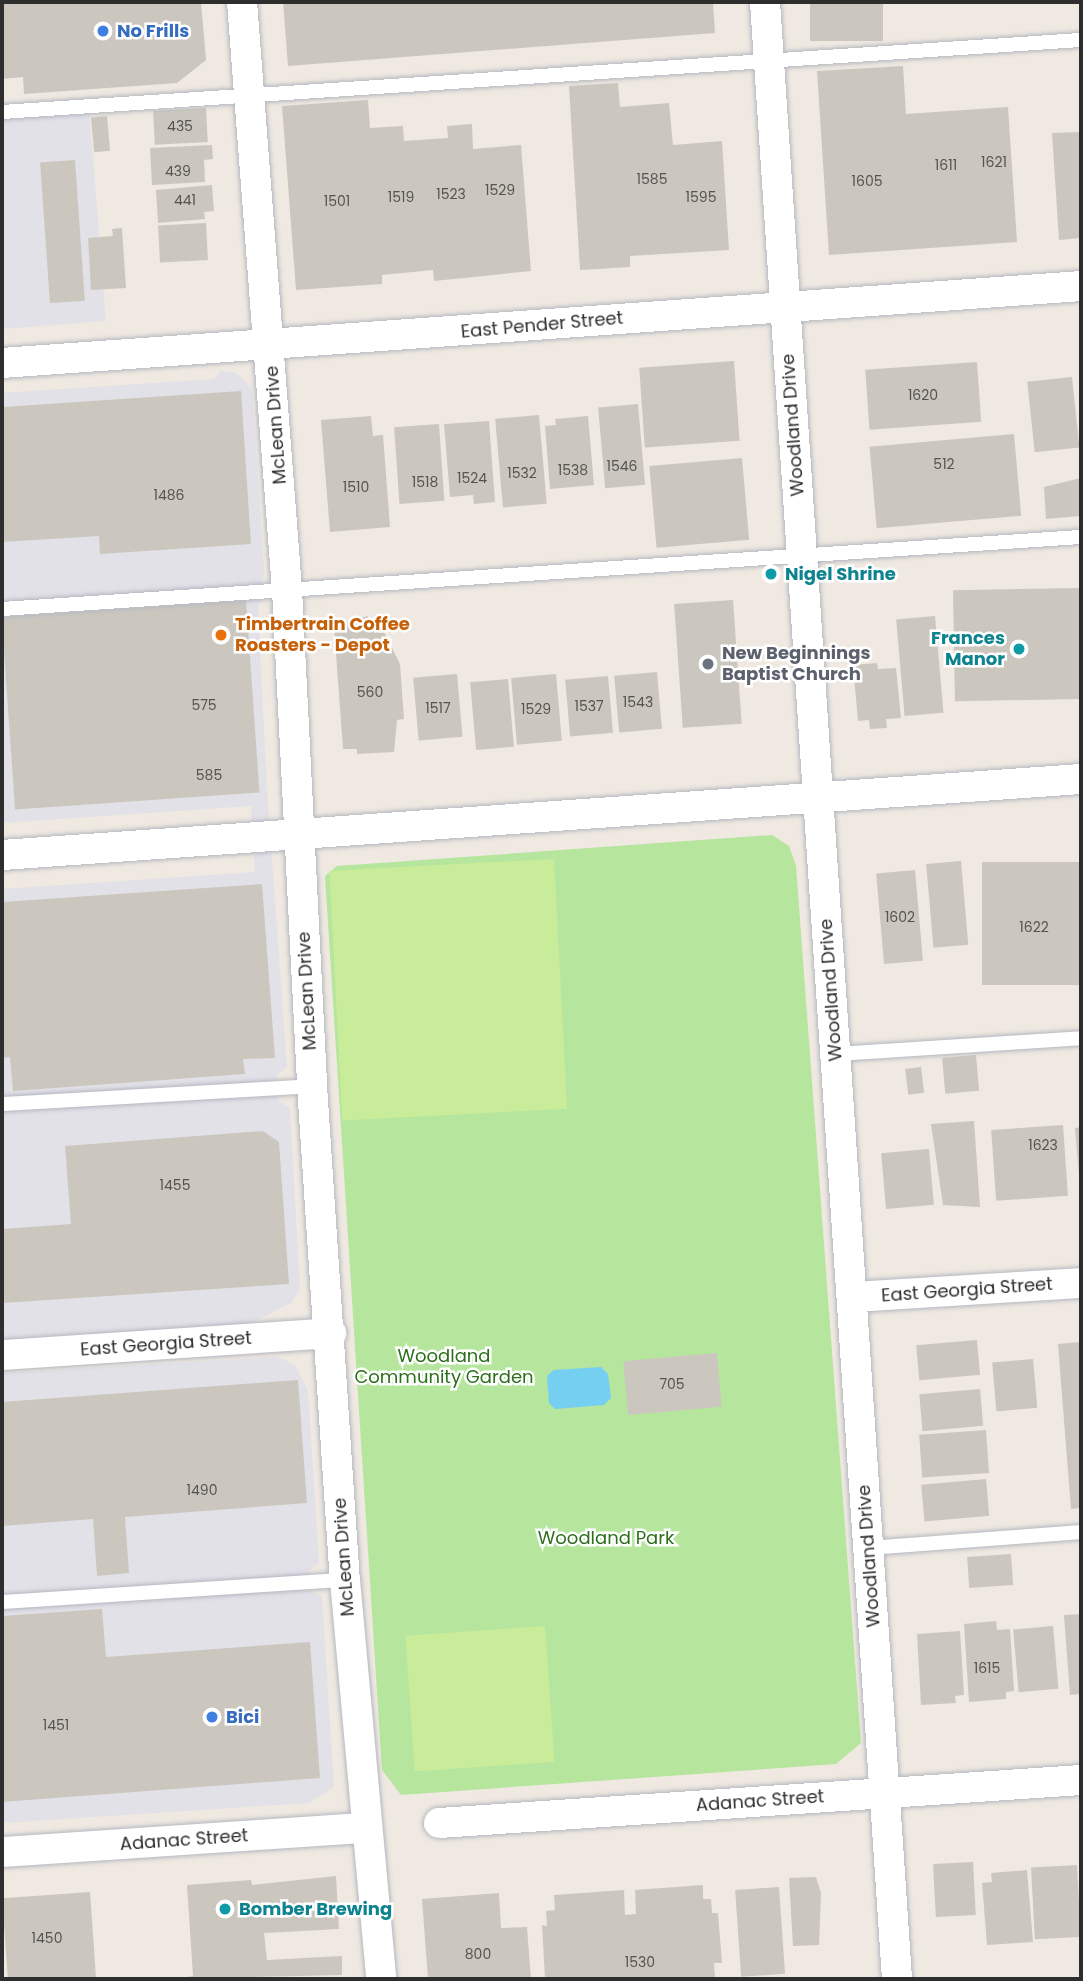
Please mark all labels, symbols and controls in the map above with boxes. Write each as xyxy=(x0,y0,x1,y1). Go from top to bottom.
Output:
place label: No Frills xyxy=(117,20,189,42)
marker: No Frills xyxy=(95,23,111,39)
house number: 435 xyxy=(167,118,193,134)
house number: 1621 xyxy=(981,154,1007,170)
house number: 1611 xyxy=(935,157,957,173)
house number: 439 xyxy=(165,163,191,179)
house number: 1585 xyxy=(637,171,667,187)
house number: 1605 xyxy=(852,173,882,189)
house number: 1529 xyxy=(485,182,515,198)
house number: 1523 xyxy=(436,186,466,202)
house number: 1519 xyxy=(388,189,414,205)
house number: 1595 xyxy=(686,189,716,205)
house number: 441 xyxy=(174,192,196,208)
house number: 1501 xyxy=(324,193,350,209)
street label: East Pender Street xyxy=(460,307,624,343)
street label: Woodland Drive xyxy=(777,353,809,497)
street label: McLean Drive xyxy=(261,365,291,485)
house number: 1620 xyxy=(908,387,938,403)
house number: 512 xyxy=(933,456,955,472)
house number: 1546 xyxy=(607,458,637,474)
house number: 1538 xyxy=(558,462,588,478)
house number: 1532 xyxy=(507,465,537,481)
house number: 1524 xyxy=(457,470,487,486)
house number: 1518 xyxy=(412,474,438,490)
house number: 1510 xyxy=(343,479,369,495)
house number: 1486 xyxy=(153,487,185,503)
place label: Nigel Shrine xyxy=(785,563,896,585)
marker: Nigel Shrine xyxy=(763,566,779,582)
place label: Timbertrain Coffee Roasters - Depot xyxy=(235,614,410,656)
marker: Timbertrain Coffee Roasters - Depot xyxy=(213,627,229,643)
place label: Frances Manor xyxy=(931,628,1005,670)
marker: Frances Manor xyxy=(1011,641,1027,657)
place label: New Beginnings Baptist Church xyxy=(722,643,870,686)
marker: New Beginnings Baptist Church xyxy=(700,656,716,672)
house number: 560 xyxy=(357,684,383,700)
house number: 1543 xyxy=(623,694,653,710)
house number: 575 xyxy=(191,697,217,713)
house number: 1537 xyxy=(574,698,604,714)
house number: 1517 xyxy=(425,700,451,716)
house number: 1529 xyxy=(521,701,551,717)
house number: 585 xyxy=(196,767,222,783)
house number: 1602 xyxy=(885,909,915,925)
street label: Woodland Drive xyxy=(815,918,847,1062)
house number: 1622 xyxy=(1019,919,1049,935)
street label: McLean Drive xyxy=(293,931,321,1051)
house number: 1623 xyxy=(1028,1137,1058,1153)
house number: 1455 xyxy=(160,1177,190,1193)
street label: East Georgia Street xyxy=(881,1273,1053,1307)
street label: East Georgia Street xyxy=(80,1327,252,1361)
park label: Woodland Community Garden xyxy=(354,1346,534,1388)
house number: 705 xyxy=(659,1376,685,1392)
house number: 1490 xyxy=(187,1482,217,1498)
street label: Woodland Drive xyxy=(853,1484,885,1628)
street label: McLean Drive xyxy=(329,1497,359,1617)
park label: Woodland Park xyxy=(538,1527,674,1549)
house number: 1615 xyxy=(974,1660,1000,1676)
place label: Bici xyxy=(226,1706,259,1728)
marker: Bici xyxy=(204,1709,220,1725)
house number: 1451 xyxy=(43,1717,69,1733)
street label: Adanac Street xyxy=(695,1786,825,1816)
street label: Adanac Street xyxy=(119,1825,249,1855)
place label: Bomber Brewing xyxy=(239,1898,392,1920)
marker: Bomber Brewing xyxy=(217,1901,233,1917)
house number: 1450 xyxy=(32,1930,62,1946)
house number: 800 xyxy=(465,1946,491,1962)
house number: 1530 xyxy=(625,1954,655,1970)

